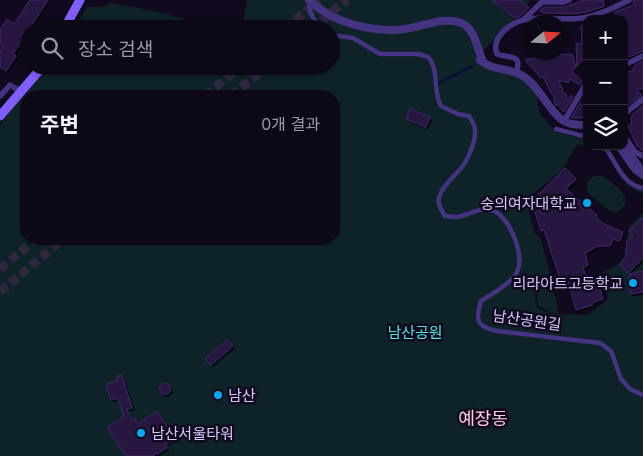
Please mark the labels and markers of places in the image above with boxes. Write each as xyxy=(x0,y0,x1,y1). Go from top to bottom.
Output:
place label: 숭의여자대학교 xyxy=(480,194,577,213)
marker: 숭의여자대학교 xyxy=(581,197,593,209)
place label: 리라아트고등학교 xyxy=(513,274,623,293)
marker: 리라아트고등학교 xyxy=(627,277,639,289)
place label: 남산 xyxy=(228,386,256,405)
marker: 남산 xyxy=(212,389,224,401)
place label: 남산서울타워 xyxy=(151,424,234,443)
marker: 남산서울타워 xyxy=(135,427,147,439)

